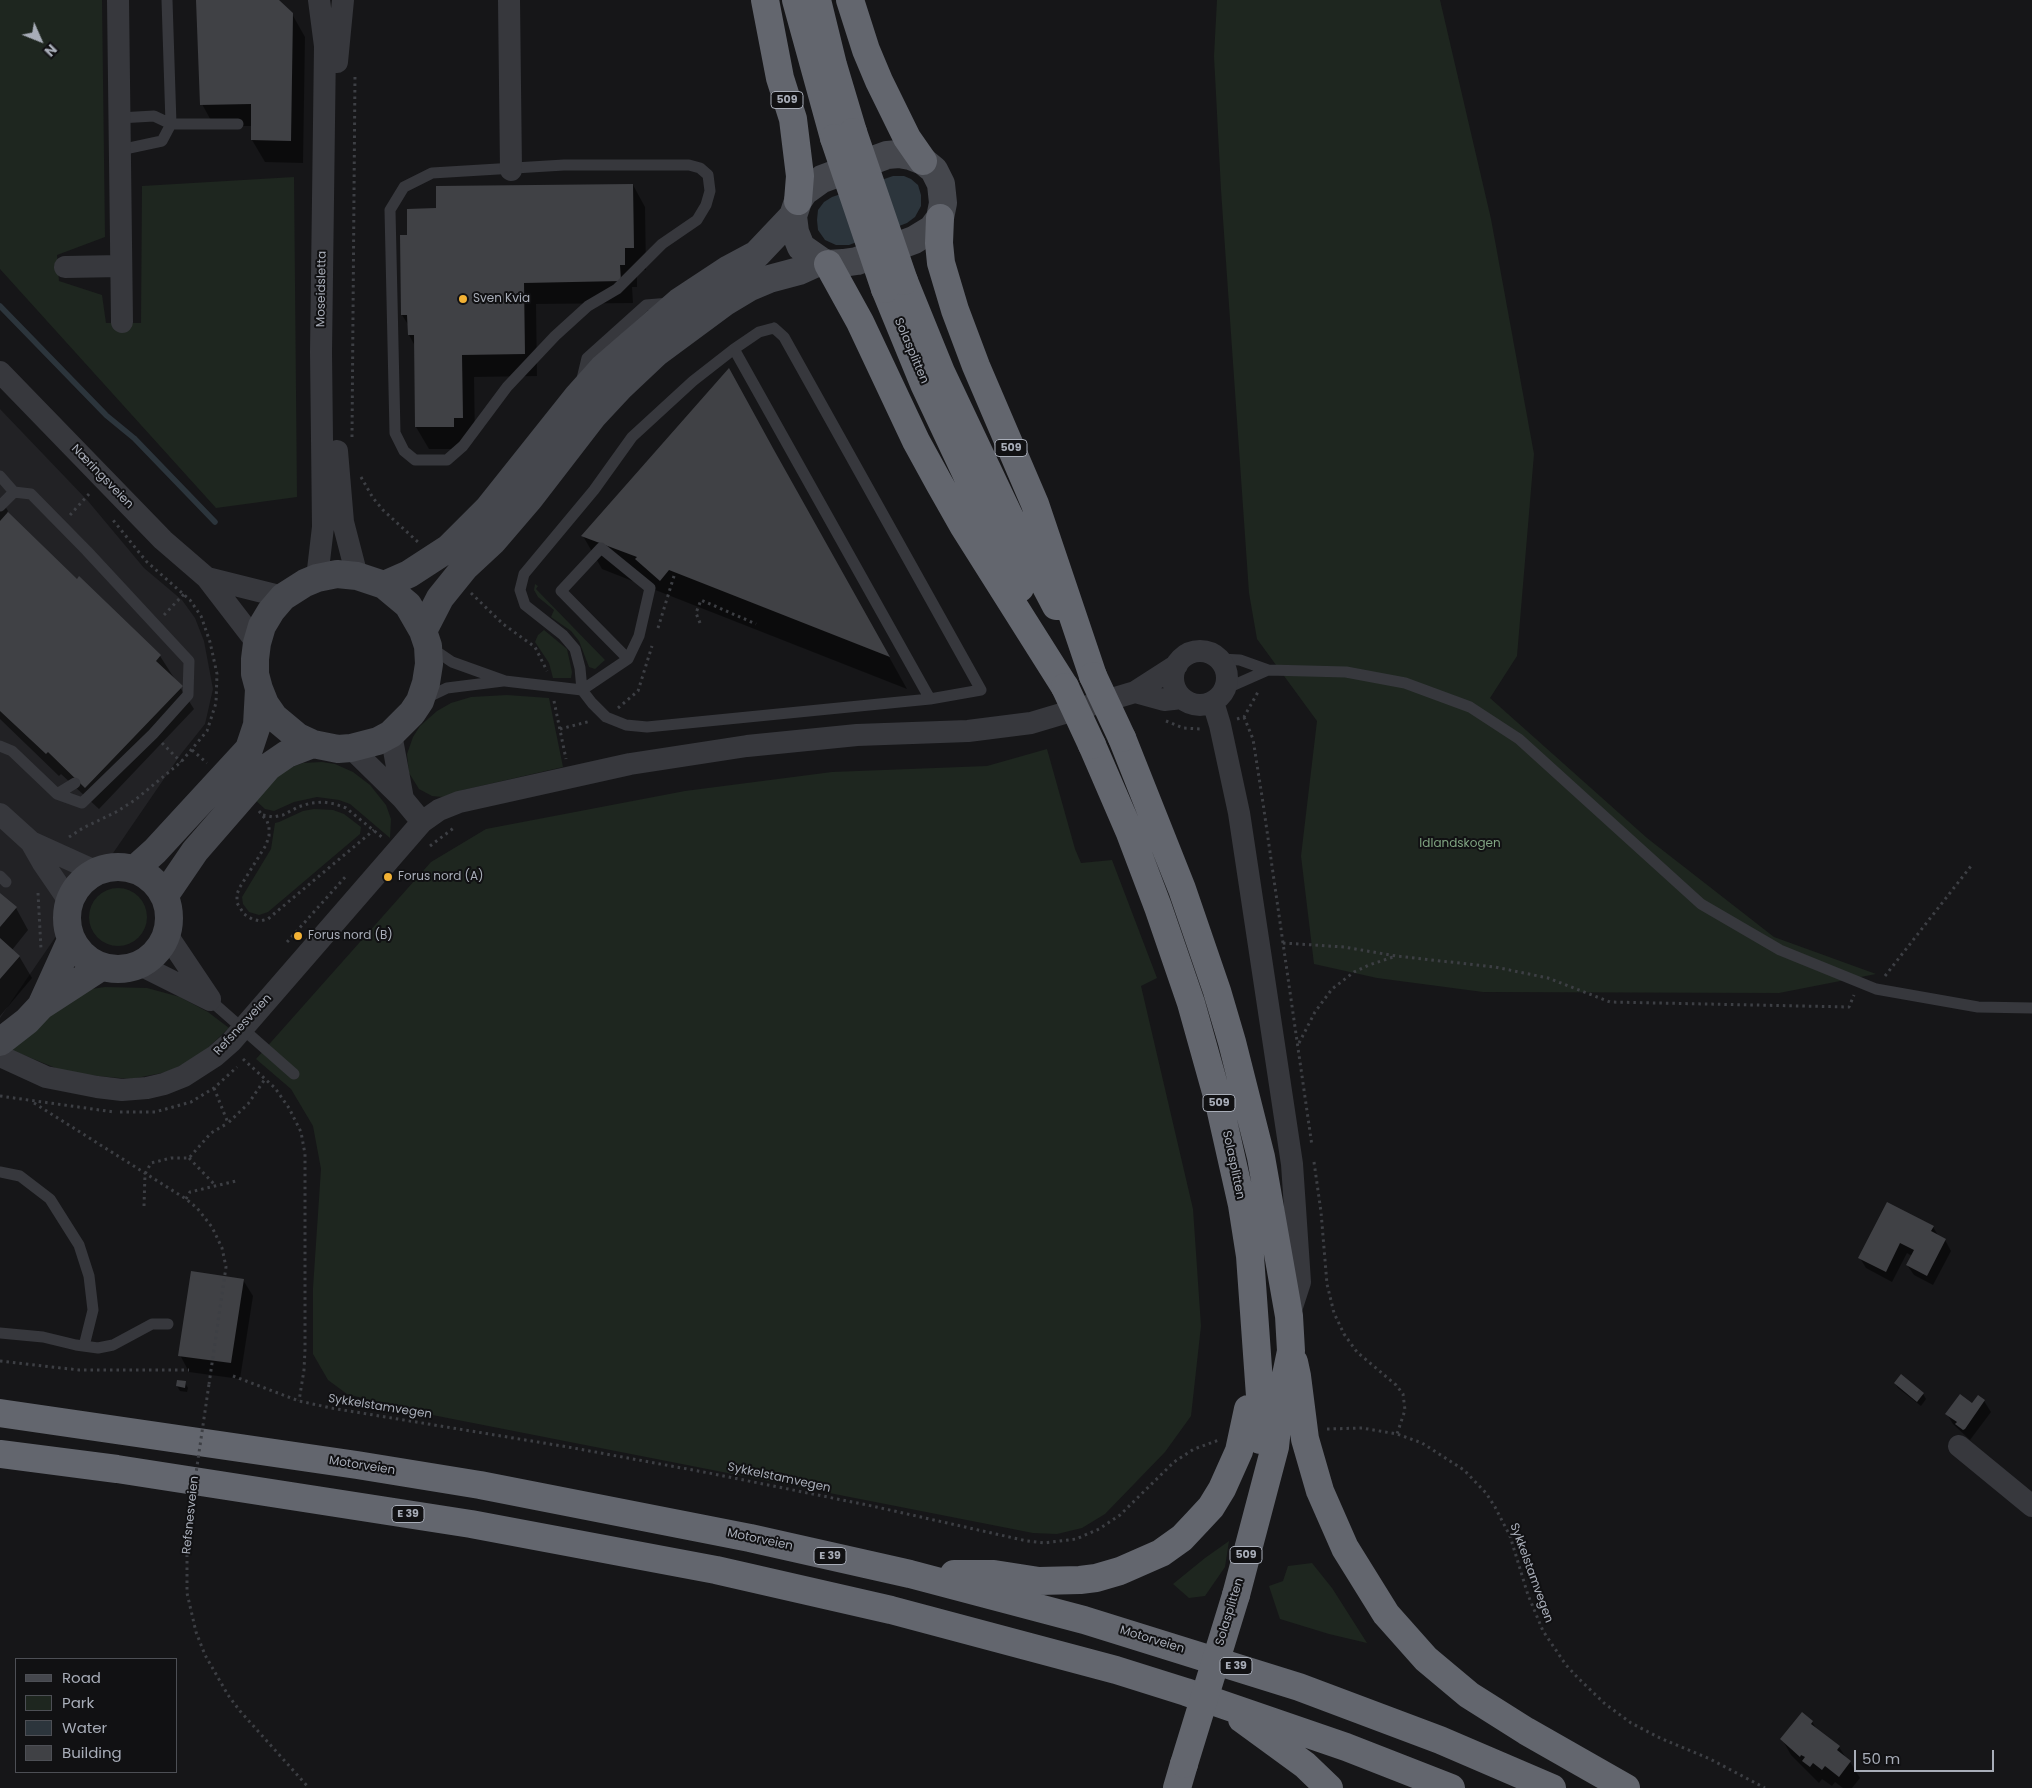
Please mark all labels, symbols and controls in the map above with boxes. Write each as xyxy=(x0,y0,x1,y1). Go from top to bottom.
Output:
north arrow xyxy=(15,15,65,65)
text: N xyxy=(40,40,62,61)
road number: 509 xyxy=(771,92,803,108)
street label: Moseidsletta xyxy=(314,251,330,327)
place label: Sven Kvia xyxy=(473,292,530,306)
marker: Sven Kvia xyxy=(457,293,469,305)
street label: Solasplitten xyxy=(891,316,931,386)
road number: 509 xyxy=(995,439,1027,456)
street label: Næringsveien xyxy=(68,442,136,512)
park label: Idlandskogen xyxy=(1419,837,1501,851)
place label: Forus nord (A) xyxy=(398,870,483,884)
marker: Forus nord (A) xyxy=(382,871,394,883)
place label: Forus nord (B) xyxy=(308,929,393,943)
marker: Forus nord (B) xyxy=(292,930,304,942)
street label: Refsnesveien xyxy=(211,991,275,1059)
road number: 509 xyxy=(1203,1094,1235,1112)
street label: Solasplitten xyxy=(1219,1129,1247,1201)
street label: Sykkelstamvegen xyxy=(327,1392,433,1422)
street label: Motorveien xyxy=(328,1454,396,1478)
street label: Sykkelstamvegen xyxy=(726,1460,832,1496)
street label: Refsnesveien xyxy=(180,1475,202,1555)
road number: E 39 xyxy=(392,1506,424,1522)
street label: Sykkelstamvegen xyxy=(1506,1521,1556,1625)
street label: Motorveien xyxy=(726,1526,794,1554)
road number: 509 xyxy=(1230,1546,1262,1564)
road number: E 39 xyxy=(814,1548,846,1564)
street label: Solasplitten xyxy=(1213,1576,1247,1648)
street label: Motorveien xyxy=(1118,1623,1186,1657)
legend xyxy=(15,1658,178,1773)
road number: E 39 xyxy=(1220,1658,1252,1674)
text: Road xyxy=(62,1667,101,1688)
text: Park xyxy=(62,1692,94,1713)
text: Water xyxy=(62,1717,107,1738)
scale bar xyxy=(1857,1740,1997,1772)
text: Building xyxy=(62,1742,122,1763)
text: 50 m xyxy=(1862,1748,1900,1769)

